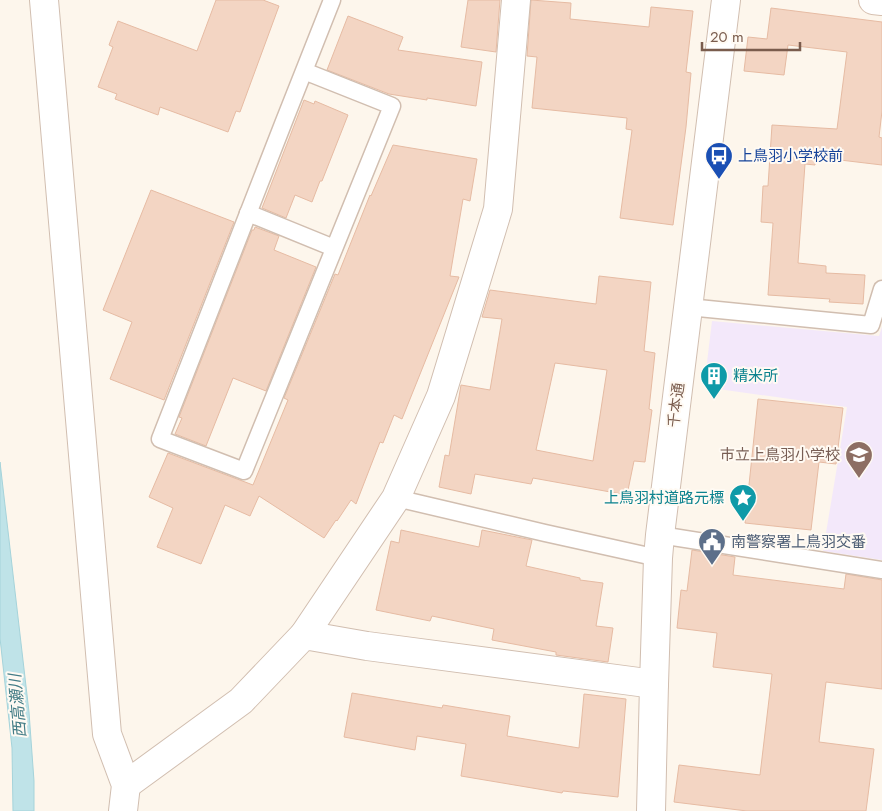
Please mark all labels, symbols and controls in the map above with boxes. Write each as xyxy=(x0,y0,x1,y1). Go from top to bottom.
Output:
scale bar xyxy=(702,20,800,52)
text: 20 m xyxy=(710,26,744,48)
bus stop icon: 上鳥羽小学校前 xyxy=(704,141,734,180)
place label: 上鳥羽小学校前 xyxy=(738,145,843,167)
building icon: 精米所 xyxy=(699,361,729,400)
place label: 精米所 xyxy=(733,365,778,387)
street label: 千本通 xyxy=(662,381,690,429)
school or university icon: 市立上鳥羽小学校 xyxy=(844,440,874,479)
place label: 市立上鳥羽小学校 xyxy=(720,444,840,466)
place icon: 上鳥羽村道路元標 xyxy=(728,483,758,522)
place label: 上鳥羽村道路元標 xyxy=(604,487,724,509)
public building icon: 南警察署上鳥羽交番 xyxy=(697,527,727,566)
place label: 南警察署上鳥羽交番 xyxy=(731,531,866,553)
water label: 西高瀬川 xyxy=(3,671,32,739)

